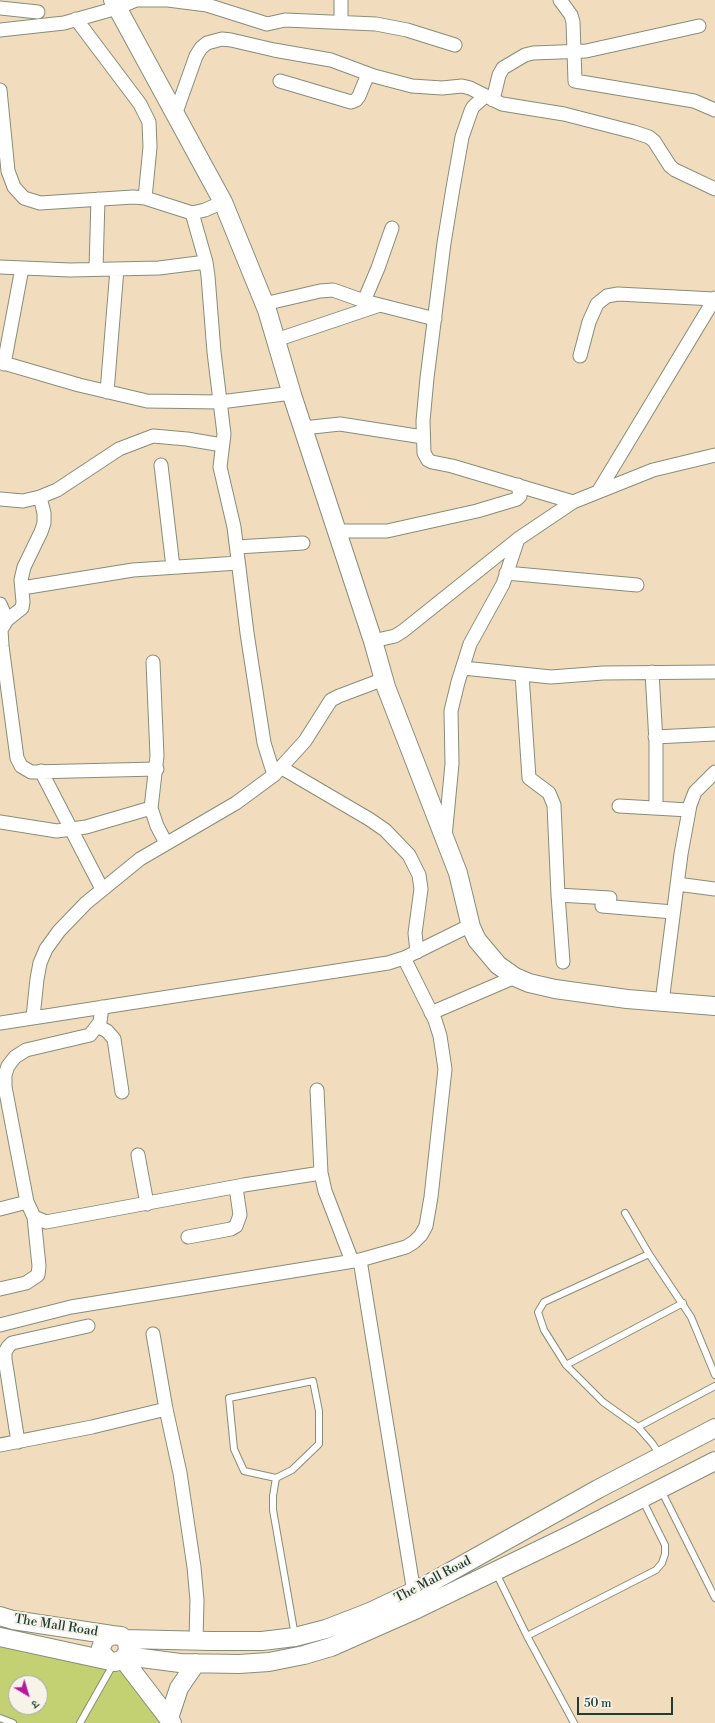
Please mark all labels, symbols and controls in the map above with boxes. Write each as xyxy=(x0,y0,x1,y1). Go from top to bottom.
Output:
street label: The Mall Road xyxy=(392,1553,474,1607)
street label: The Mall Road xyxy=(13,1612,99,1640)
north arrow xyxy=(8,1675,48,1715)
scale bar xyxy=(579,1689,675,1715)
text: उ xyxy=(28,1696,41,1711)
text: 50 m xyxy=(584,1696,612,1711)

